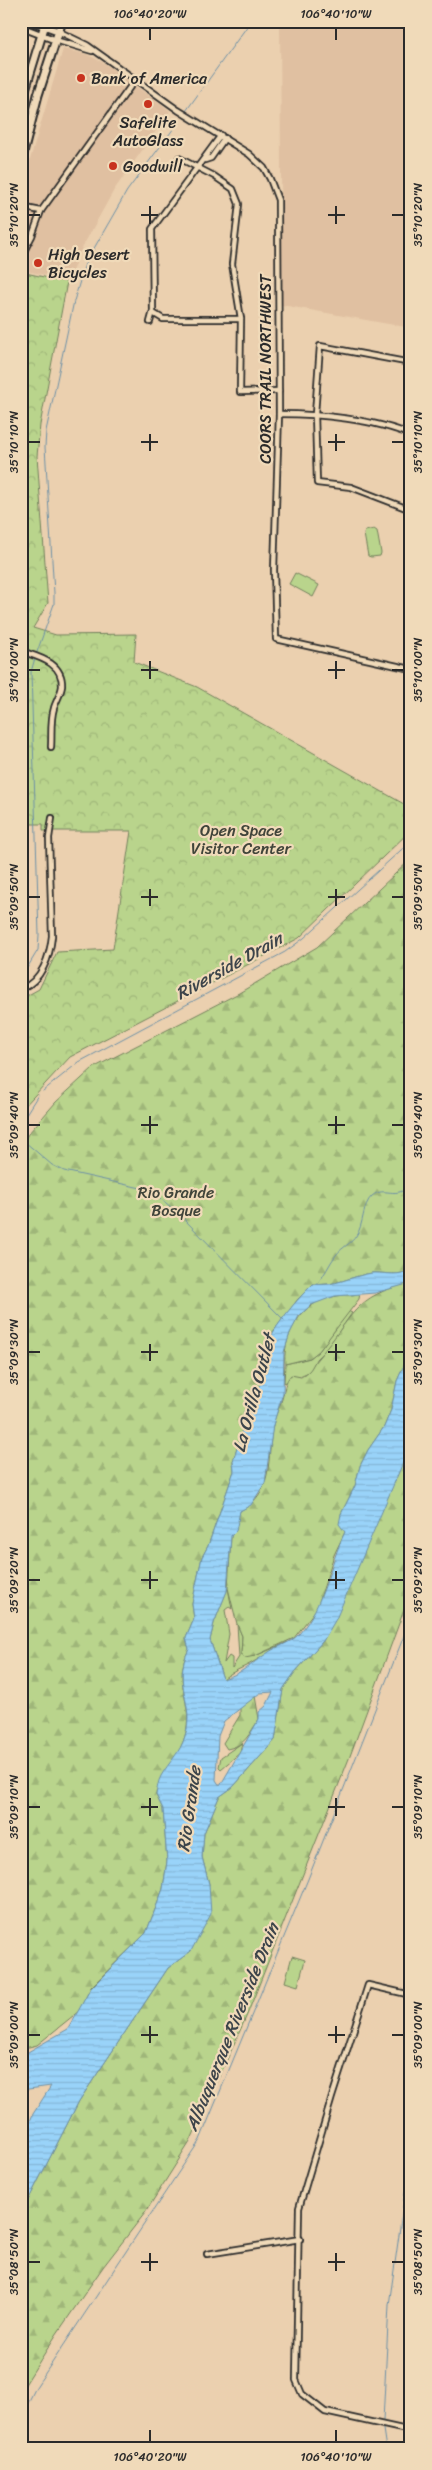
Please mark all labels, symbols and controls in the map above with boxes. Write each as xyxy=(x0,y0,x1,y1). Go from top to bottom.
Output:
text: 106°40'20"W xyxy=(114,3,187,25)
text: 106°40'10"W xyxy=(300,3,372,25)
place label: Bank of America xyxy=(91,64,208,93)
marker: Bank of America xyxy=(75,72,87,84)
marker: Safelite AutoGlass xyxy=(142,98,154,110)
place label: Safelite AutoGlass xyxy=(112,108,184,155)
place label: Goodwill xyxy=(123,152,183,181)
marker: Goodwill xyxy=(107,160,119,172)
text: 35°10'20"N xyxy=(3,182,25,247)
text: 35°10'20"N xyxy=(407,182,429,247)
place label: High Desert Bicycles xyxy=(48,240,130,287)
marker: High Desert Bicycles xyxy=(32,257,44,269)
street label: COORS TRAIL NORTHWEST xyxy=(251,273,280,464)
text: 35°10'10"N xyxy=(3,410,25,473)
text: 35°10'10"N xyxy=(407,410,429,473)
text: 35°10'00"N xyxy=(3,637,25,702)
text: 35°10'00"N xyxy=(407,637,429,702)
park label: Open Space Visitor Center xyxy=(191,816,292,863)
text: 35°09'50"N xyxy=(3,863,25,930)
text: 35°09'50"N xyxy=(407,863,429,930)
water label: Riverside Drain xyxy=(169,922,291,1009)
text: 35°09'40"N xyxy=(3,1091,25,1158)
text: 35°09'40"N xyxy=(407,1091,429,1158)
park label: Rio Grande Bosque xyxy=(138,1178,214,1225)
text: 35°09'30"N xyxy=(3,1318,25,1385)
text: 35°09'30"N xyxy=(407,1318,429,1385)
water label: La Orilla Outlet xyxy=(223,1328,286,1456)
text: 35°09'20"N xyxy=(3,1546,25,1613)
text: 35°09'20"N xyxy=(407,1546,429,1613)
water label: Rio Grande xyxy=(167,1763,211,1854)
text: 35°09'10"N xyxy=(3,1774,25,1839)
text: 35°09'10"N xyxy=(407,1774,429,1839)
water label: Albuquerque Riverside Drain xyxy=(175,1916,289,2137)
text: 35°09'00"N xyxy=(3,2001,25,2068)
text: 35°09'00"N xyxy=(407,2001,429,2068)
text: 35°08'50"N xyxy=(3,2228,25,2295)
text: 35°08'50"N xyxy=(407,2228,429,2295)
text: 106°40'20"W xyxy=(114,2446,187,2468)
text: 106°40'10"W xyxy=(300,2446,372,2468)

